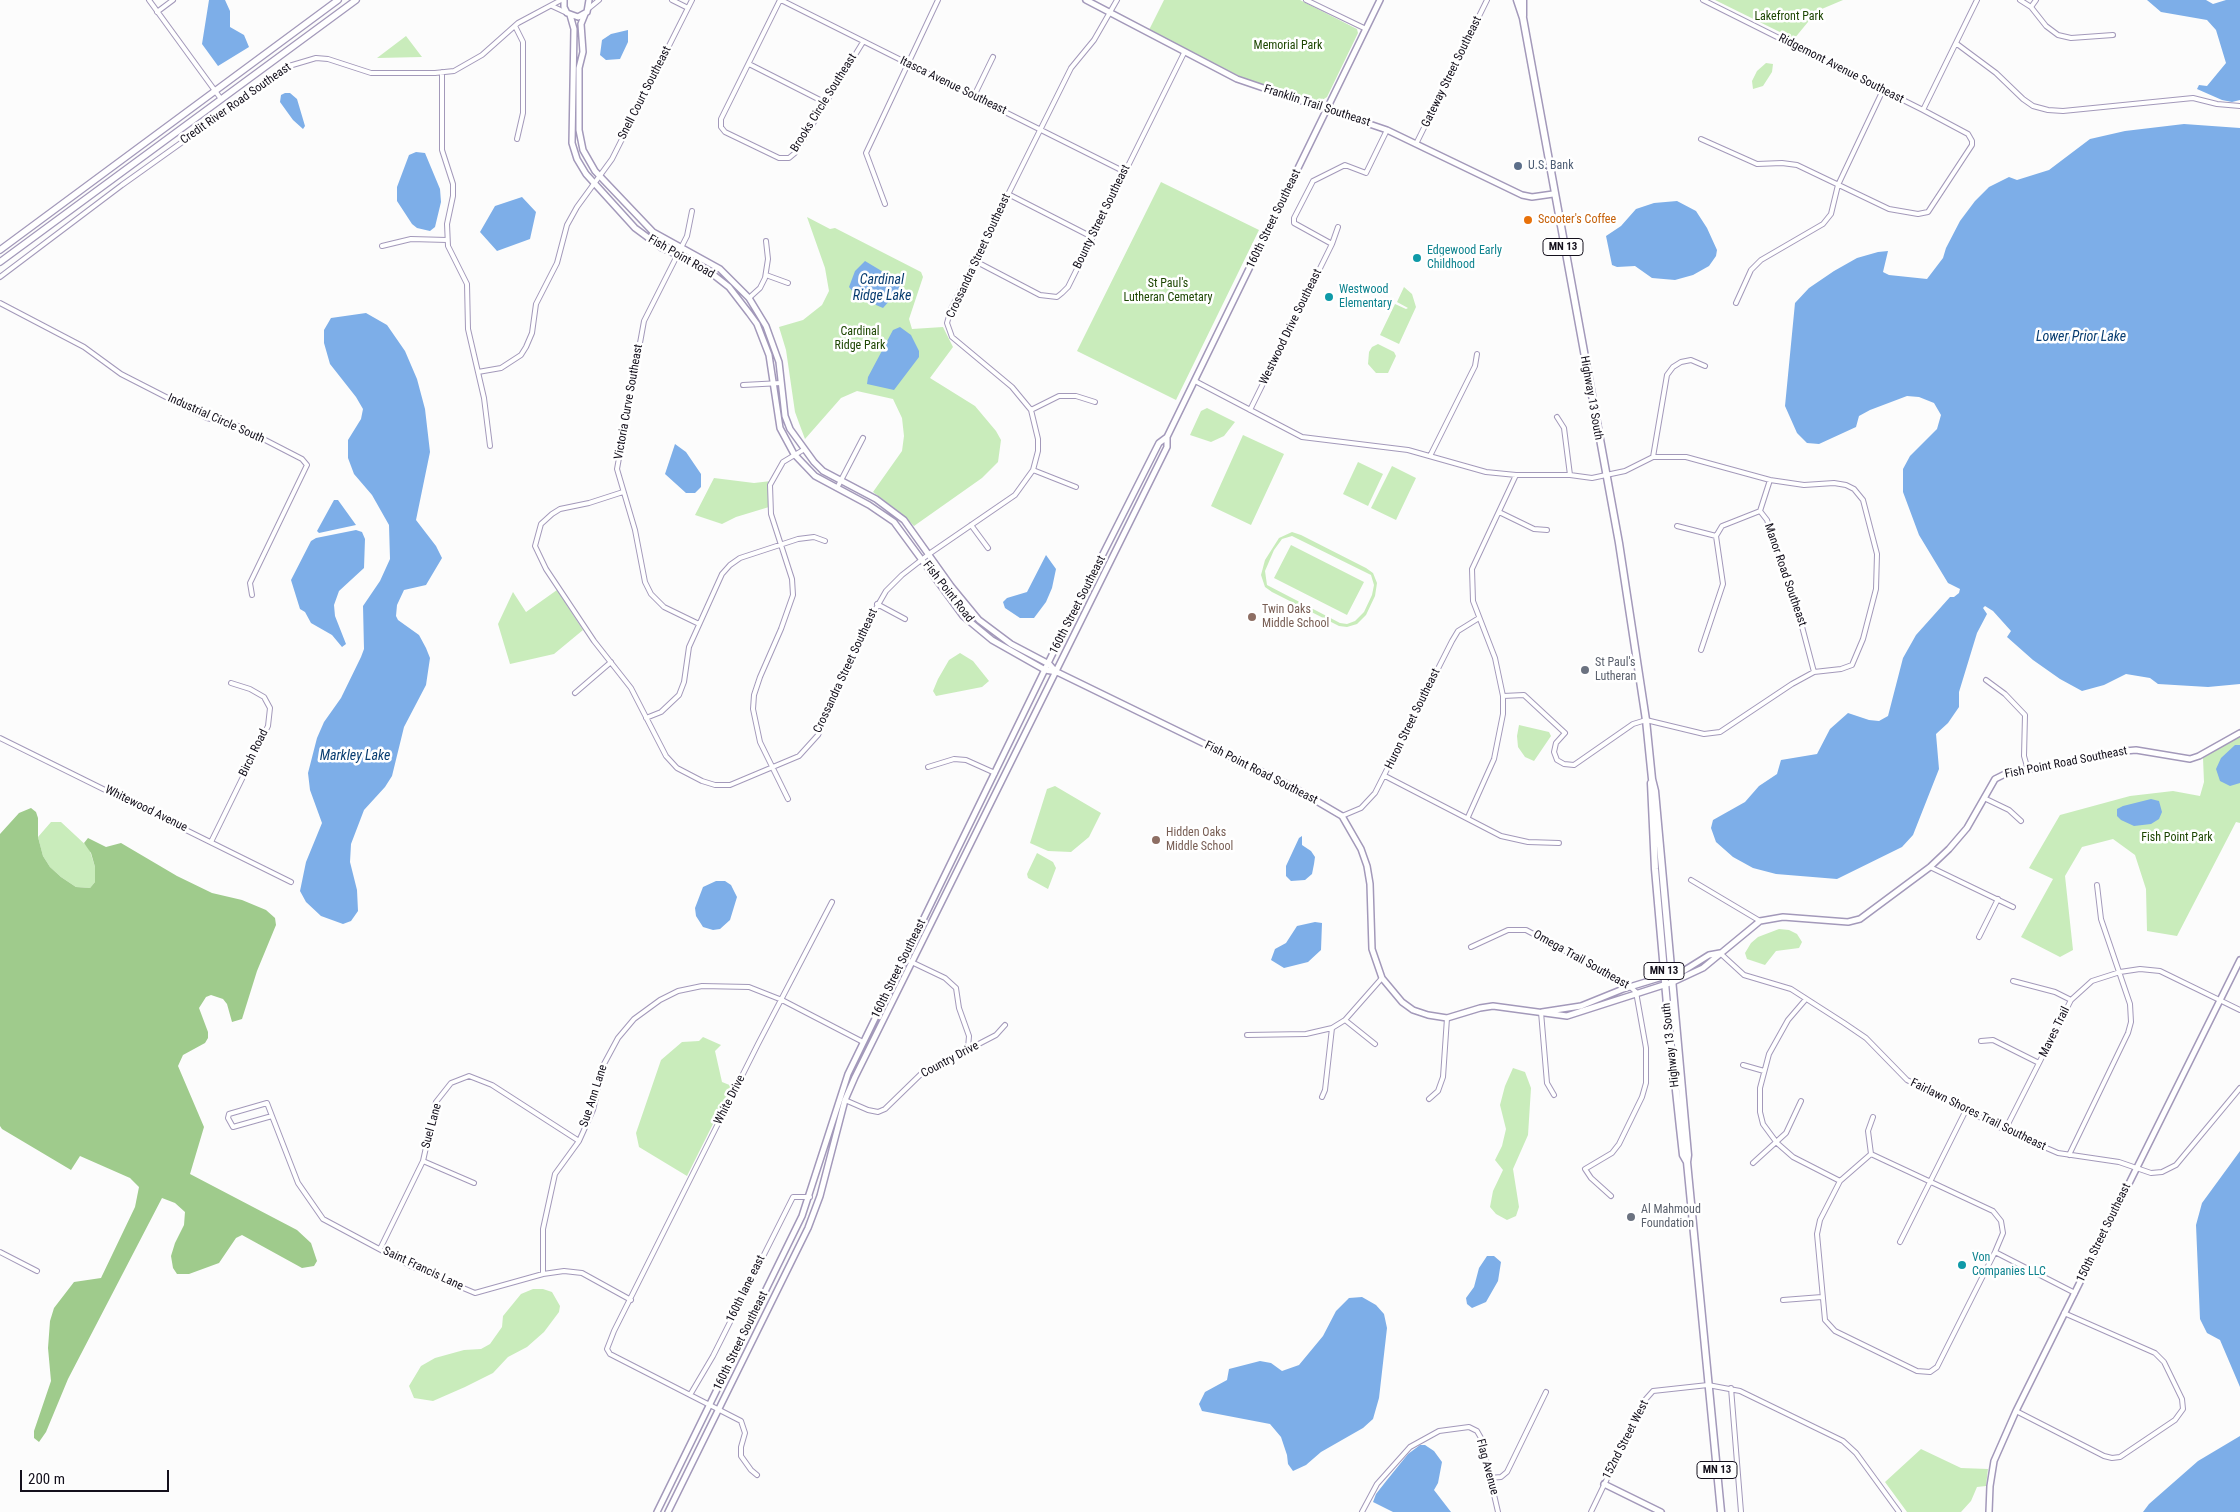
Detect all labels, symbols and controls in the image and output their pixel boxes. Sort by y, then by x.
park label: Lakefront Park [1754,10,1824,24]
street label: Gateway Street Southeast [1419,14,1485,130]
street label: Ridgemont Avenue Southeast [1776,31,1906,107]
park label: Memorial Park [1254,39,1322,53]
street label: Snell Court Southeast [615,44,675,142]
street label: Brooks Circle Southeast [788,51,860,155]
street label: Itasca Avenue Southeast [897,54,1009,118]
street label: Credit River Road Southeast [178,60,294,148]
street label: Franklin Trail Southeast [1262,82,1372,130]
place label: U.S. Bank [1528,159,1574,173]
marker: U.S. Bank [1512,160,1524,172]
street label: Bounty Street Southeast [1071,163,1133,271]
street label: 160th Street Southeast [1244,167,1304,271]
street label: Crossandra Street Southeast [944,192,1014,320]
place label: Scooter's Coffee [1538,213,1616,227]
marker: Scooter's Coffee [1522,214,1534,226]
street label: Fish Point Road [645,232,717,282]
road number: MN 13 [1543,238,1583,256]
place label: Edgewood Early Childhood [1427,244,1502,272]
marker: Edgewood Early Childhood [1411,252,1423,264]
street label: Westwood Drive Southeast [1257,267,1325,387]
water label: Cardinal Ridge Lake [853,272,911,304]
park label: St Paul's Lutheran Cemetary [1123,277,1213,305]
place label: Westwood Elementary [1339,283,1392,311]
marker: Westwood Elementary [1323,291,1335,303]
park label: Cardinal Ridge Park [835,325,885,353]
water label: Lower Prior Lake [2036,329,2126,345]
street label: Victoria Curve Southeast [612,343,646,461]
street label: Highway 13 South [1577,355,1605,441]
street label: Industrial Circle South [165,391,267,447]
street label: Manor Road Southeast [1761,522,1809,628]
street label: 160th Street Southeast [1047,553,1109,657]
street label: Fish Point Road [920,558,976,626]
place label: Twin Oaks Middle School [1262,603,1329,631]
street label: Crossandra Street Southeast [811,607,881,735]
marker: Twin Oaks Middle School [1246,611,1258,623]
place label: St Paul's Lutheran [1595,656,1636,684]
marker: St Paul's Lutheran [1579,664,1591,676]
street label: Huron Street Southeast [1382,666,1444,772]
street label: Birch Road [236,727,272,779]
street label: Fish Point Road Southeast [1202,738,1320,808]
street label: Fish Point Road Southeast [2003,744,2129,782]
water label: Markley Lake [320,748,390,764]
street label: Whitewood Avenue [102,783,190,835]
place label: Hidden Oaks Middle School [1166,826,1233,854]
park label: Fish Point Park [2141,831,2213,845]
marker: Hidden Oaks Middle School [1150,834,1162,846]
street label: 160th Street Southeast [869,917,929,1021]
street label: Omega Trail Southeast [1531,928,1631,992]
road number: MN 13 [1644,962,1684,979]
street label: Highway 13 South [1659,1002,1683,1088]
street label: Maves Trail [2037,1005,2073,1059]
street label: Country Drive [919,1039,981,1081]
street label: Sue Ann Lane [577,1063,611,1129]
street label: White Drive [711,1073,749,1127]
street label: Fairlawn Shores Trail Southeast [1908,1076,2048,1154]
street label: Suel Lane [419,1102,445,1150]
street label: 150th Street Southeast [2074,1181,2134,1285]
place label: Al Mahmoud Foundation [1641,1203,1701,1231]
marker: Al Mahmoud Foundation [1625,1211,1637,1223]
street label: Saint Francis Lane [381,1244,465,1294]
place label: Von Companies LLC [1972,1251,2046,1279]
street label: 160th lane east [724,1253,768,1325]
marker: Von Companies LLC [1956,1259,1968,1271]
street label: 160th Street Southeast [711,1289,771,1393]
street label: 152nd Street West [1600,1398,1652,1482]
street label: Flag Avenue [1473,1437,1501,1497]
scale bar [22,1460,171,1492]
road number: MN 13 [1697,1462,1737,1478]
text: 200 m [28,1470,65,1488]

